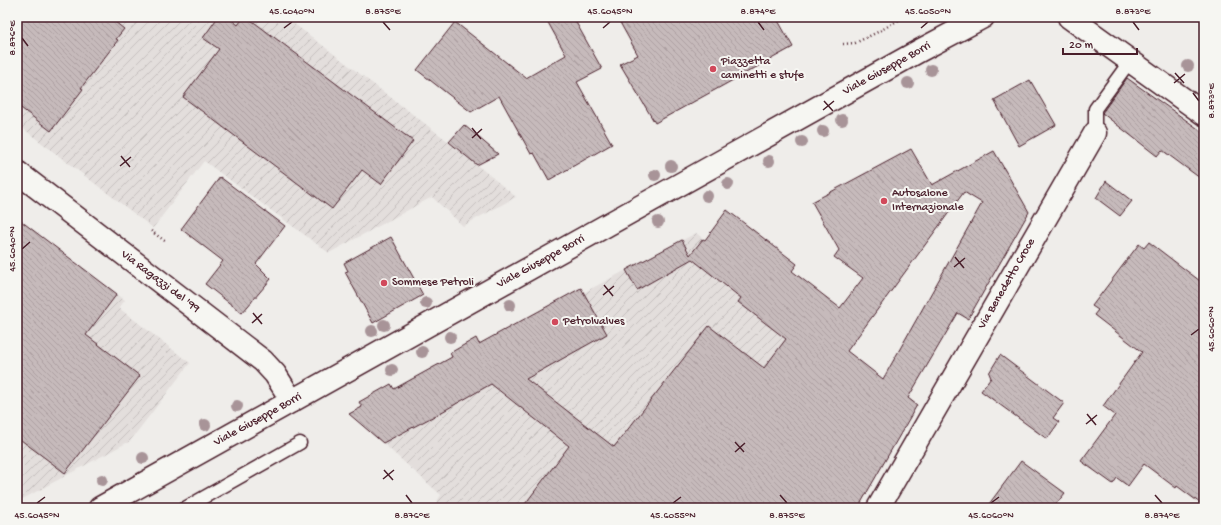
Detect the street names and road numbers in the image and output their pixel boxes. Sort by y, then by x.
street label: Viale Giuseppe Borri [840,39,934,99]
street label: Viale Giuseppe Borri [494,232,588,292]
street label: Via Benedetto Croce [975,235,1039,333]
street label: Via Ragazzi del '99 [117,247,202,316]
street label: Viale Giuseppe Borri [211,390,305,450]

